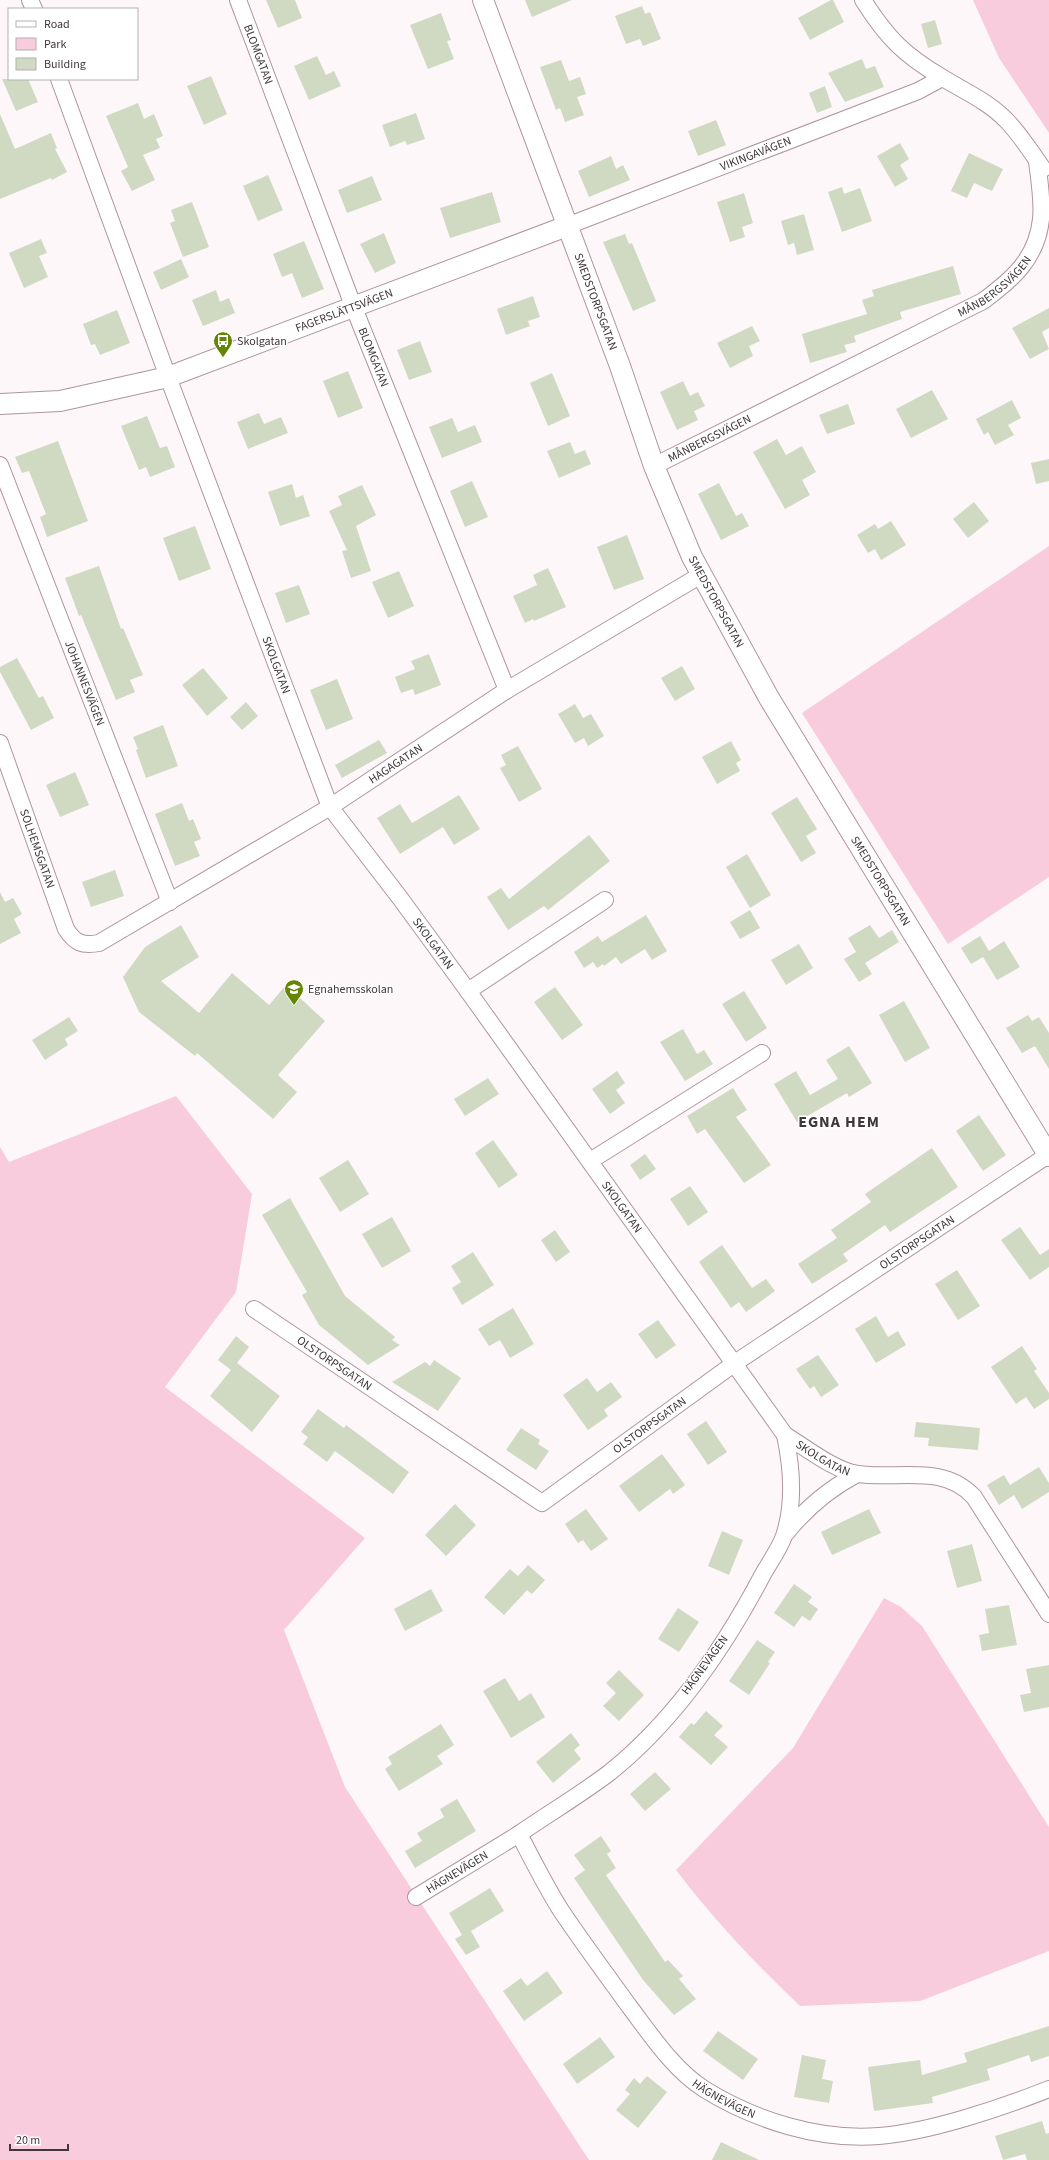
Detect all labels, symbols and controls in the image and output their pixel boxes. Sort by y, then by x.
legend [8,8,138,80]
text: Road [44,16,70,33]
street label: BLOMGATAN [239,22,277,87]
text: Park [44,36,66,53]
text: Building [44,56,86,73]
street label: VIKINGAVÄGEN [718,132,794,175]
street label: SMEDSTORPSGATAN [570,251,622,353]
street label: MÅNBERGSVÄGEN [955,252,1035,321]
street label: FAGERSLÄTTSVÄGEN [293,284,395,337]
street label: BLOMGATAN [354,325,393,389]
bus stop icon: Skolgatan [212,330,234,358]
place label: Skolgatan [237,333,287,350]
street label: MÅNBERGSVÄGEN [665,410,754,466]
street label: SMEDSTORPSGATAN [684,553,748,651]
street label: SKOLGATAN [258,634,295,696]
street label: JOHANNESVÄGEN [61,638,109,728]
street label: HAGAGATAN [365,740,426,788]
street label: SOLHEMSGATAN [16,807,59,891]
street label: SMEDSTORPSGATAN [847,833,915,929]
street label: SKOLGATAN [409,914,458,973]
school or university icon: Egnahemsskolan [283,978,305,1006]
place label: Egnahemsskolan [308,981,393,998]
district label: EGNA HEM [798,1111,880,1133]
street label: SKOLGATAN [598,1177,646,1236]
street label: OLSTORPSGATAN [876,1211,958,1273]
street label: OLSTORPSGATAN [294,1332,375,1395]
street label: OLSTORPSGATAN [609,1393,690,1458]
street label: SKOLGATAN [792,1436,853,1480]
street label: HÄGNEVÄGEN [678,1632,732,1698]
street label: HÄGNEVÄGEN [423,1847,491,1897]
street label: HÄGNEVÄGEN [689,2075,758,2123]
scale bar [10,2126,68,2152]
text: 20 m [16,2132,40,2149]

